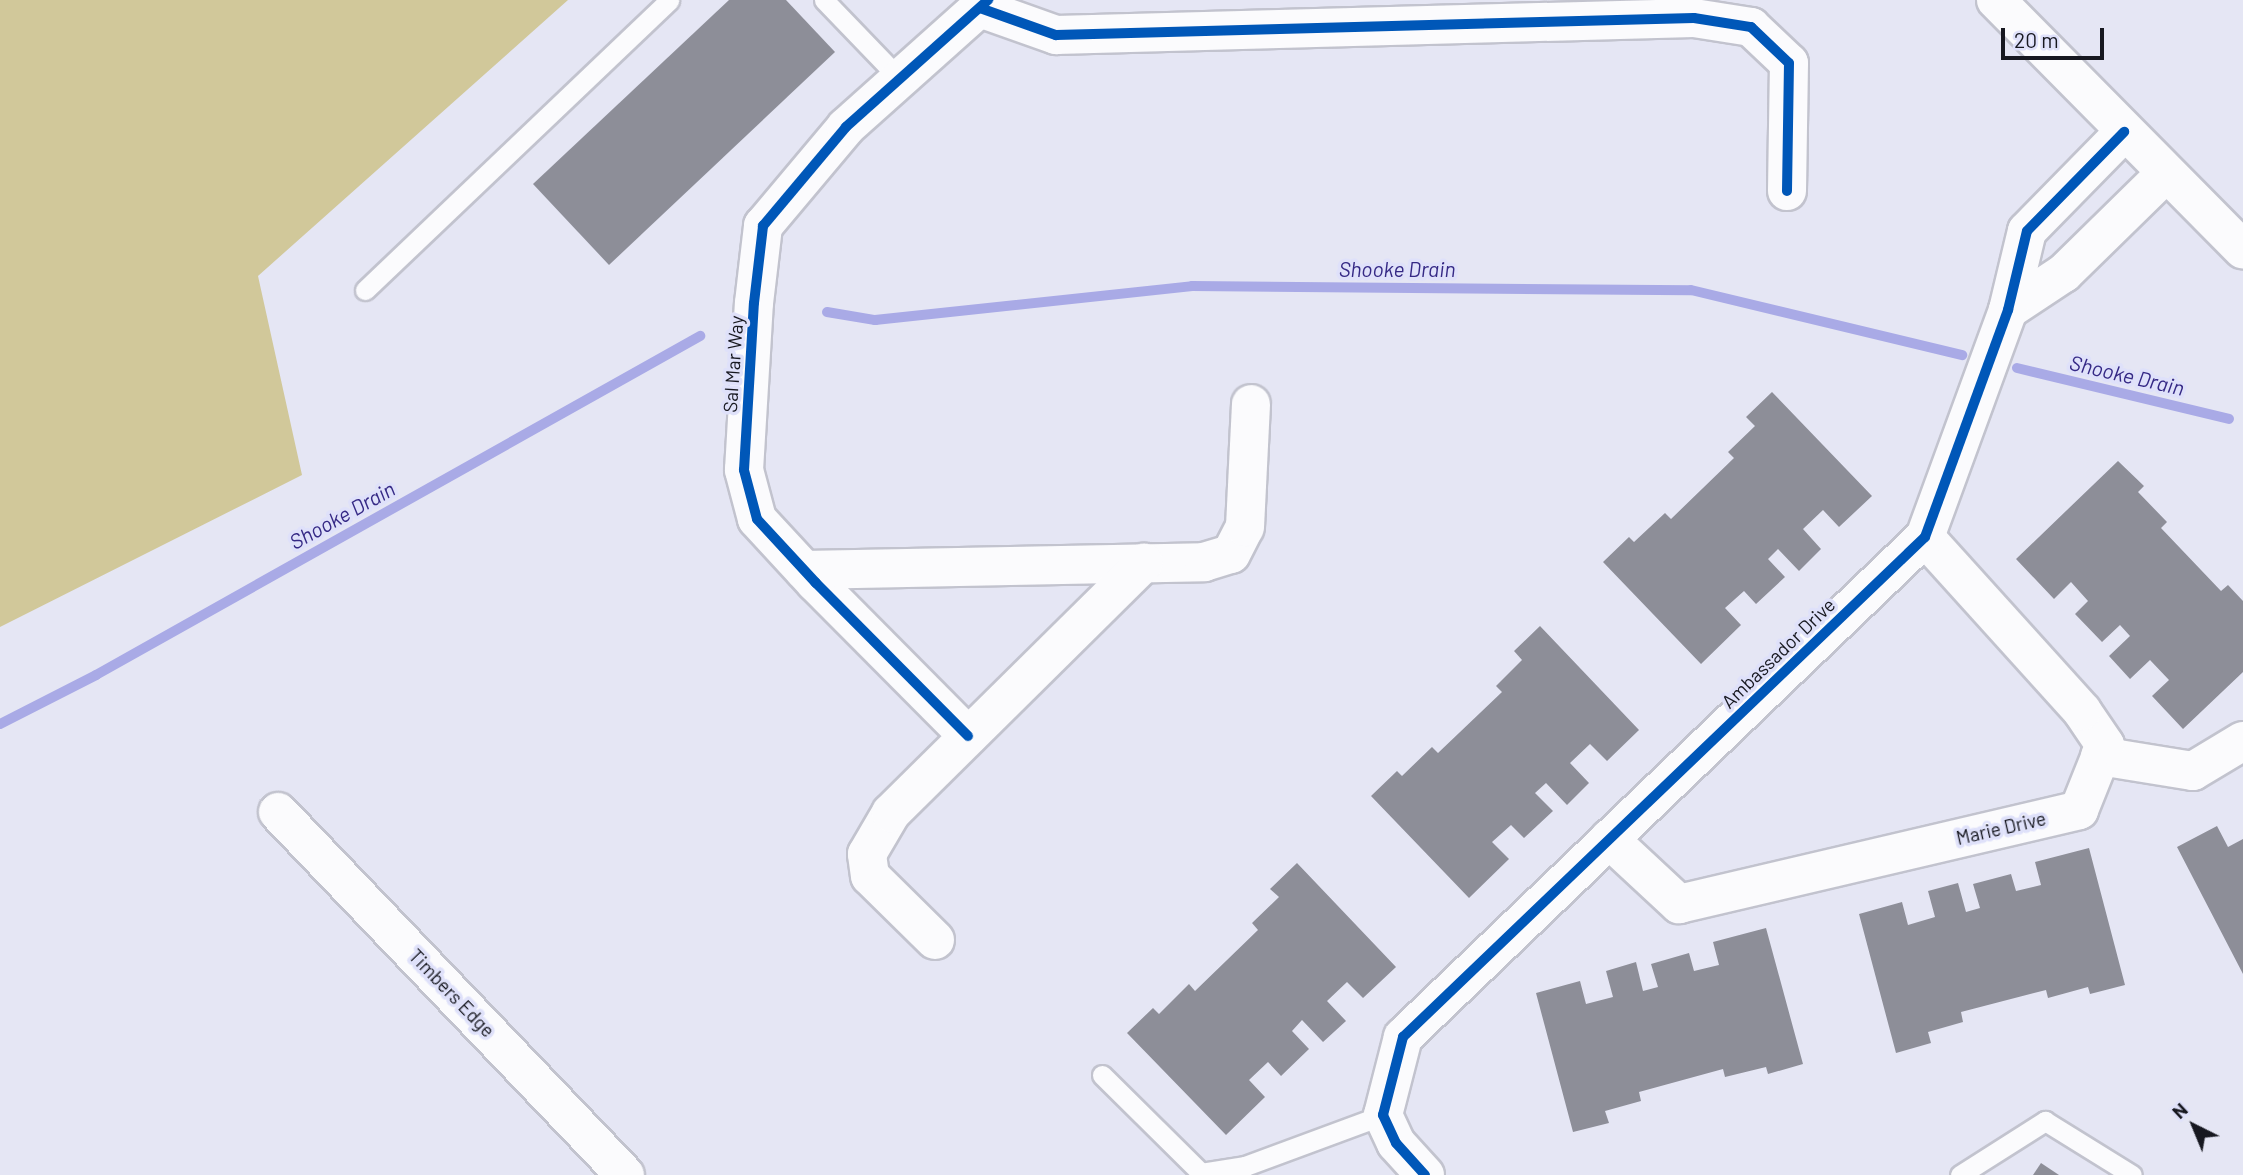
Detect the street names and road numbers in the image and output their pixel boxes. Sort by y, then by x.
street label: Sal Mar Way [718,315,748,413]
street label: Ambassador Drive [1717,593,1839,713]
street label: Marie Drive [1954,807,2048,849]
street label: Timbers Edge [404,944,500,1042]

